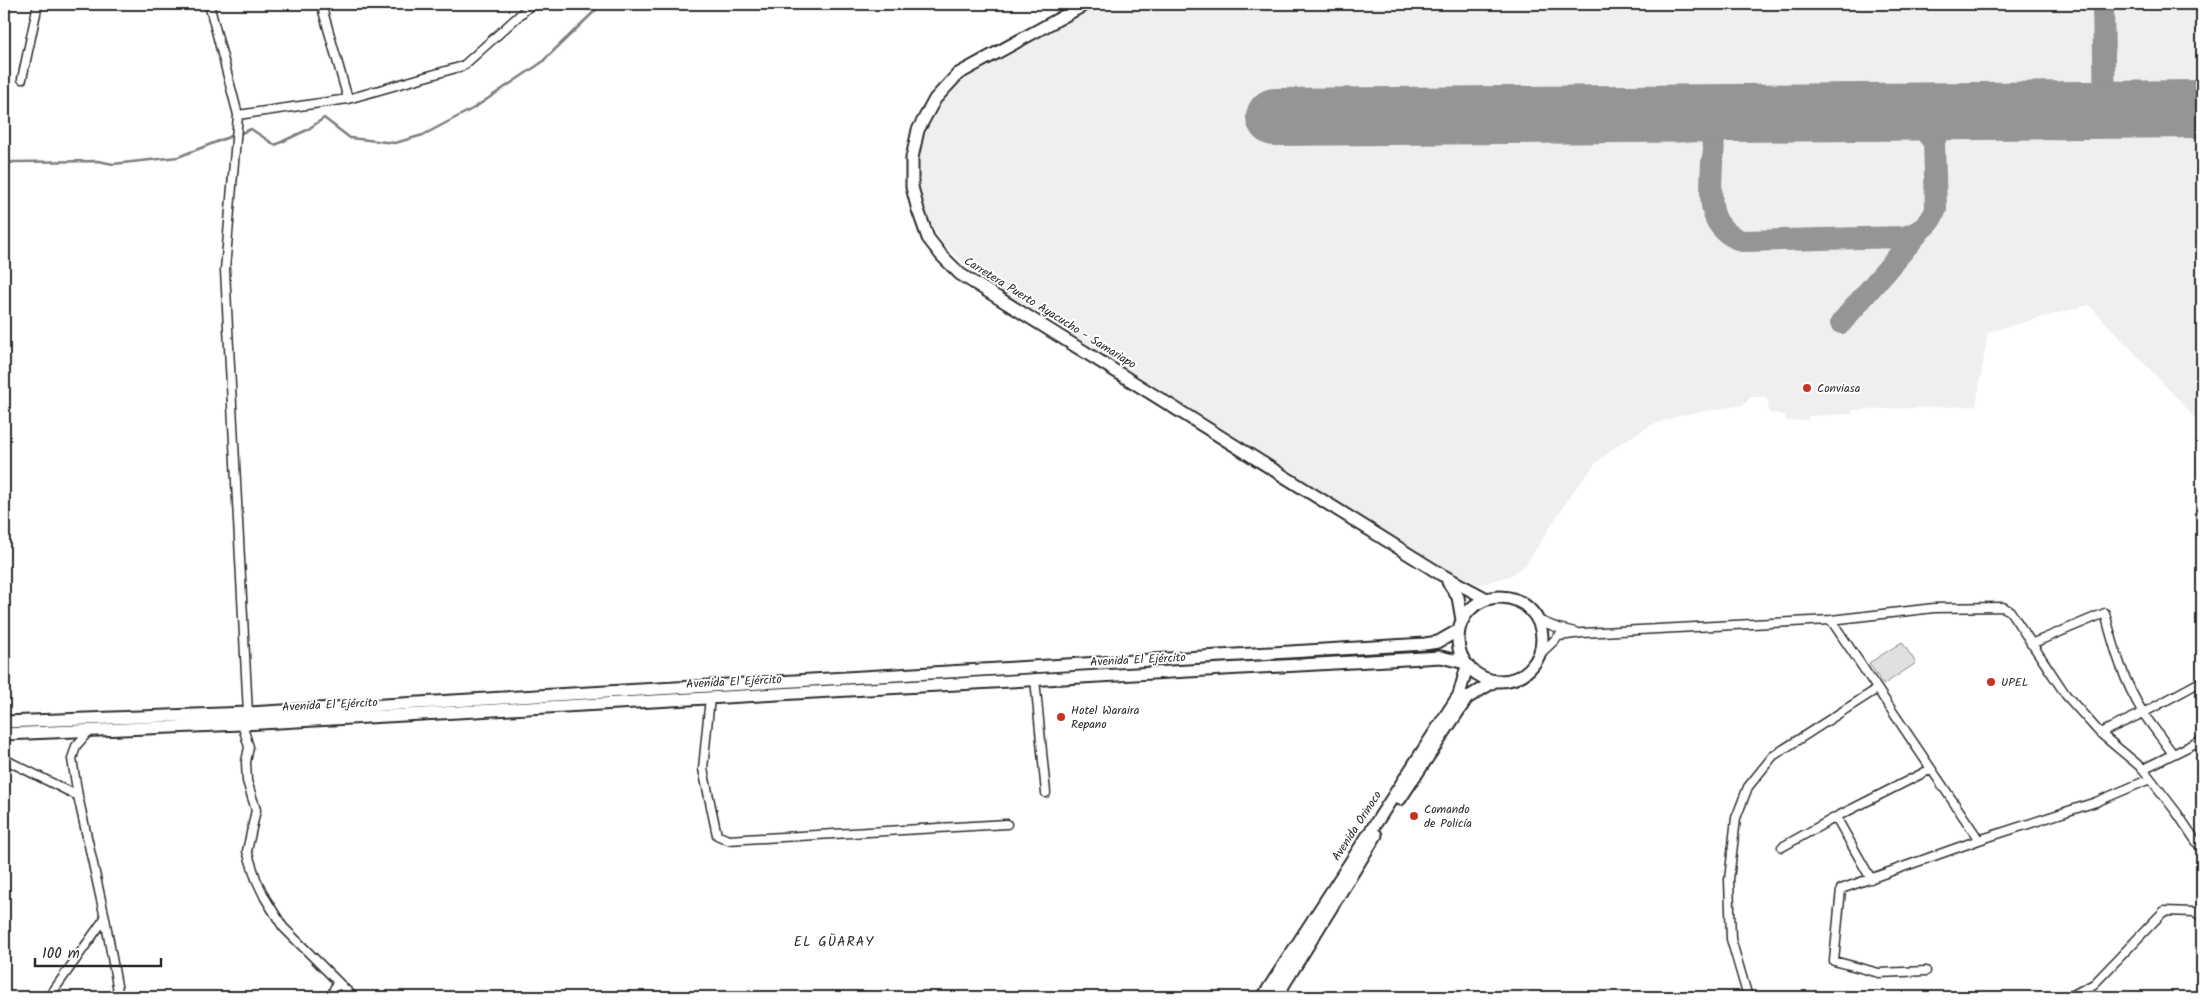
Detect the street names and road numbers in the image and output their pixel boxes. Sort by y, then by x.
street label: Carretera Puerto Ayacucho - Samariapo [960,252,1140,374]
street label: Avenida El Ejército [1090,648,1186,672]
street label: Avenida El Ejército [686,670,782,694]
street label: Avenida El Ejército [282,693,378,717]
street label: Avenida Orinoco [1327,787,1387,865]

